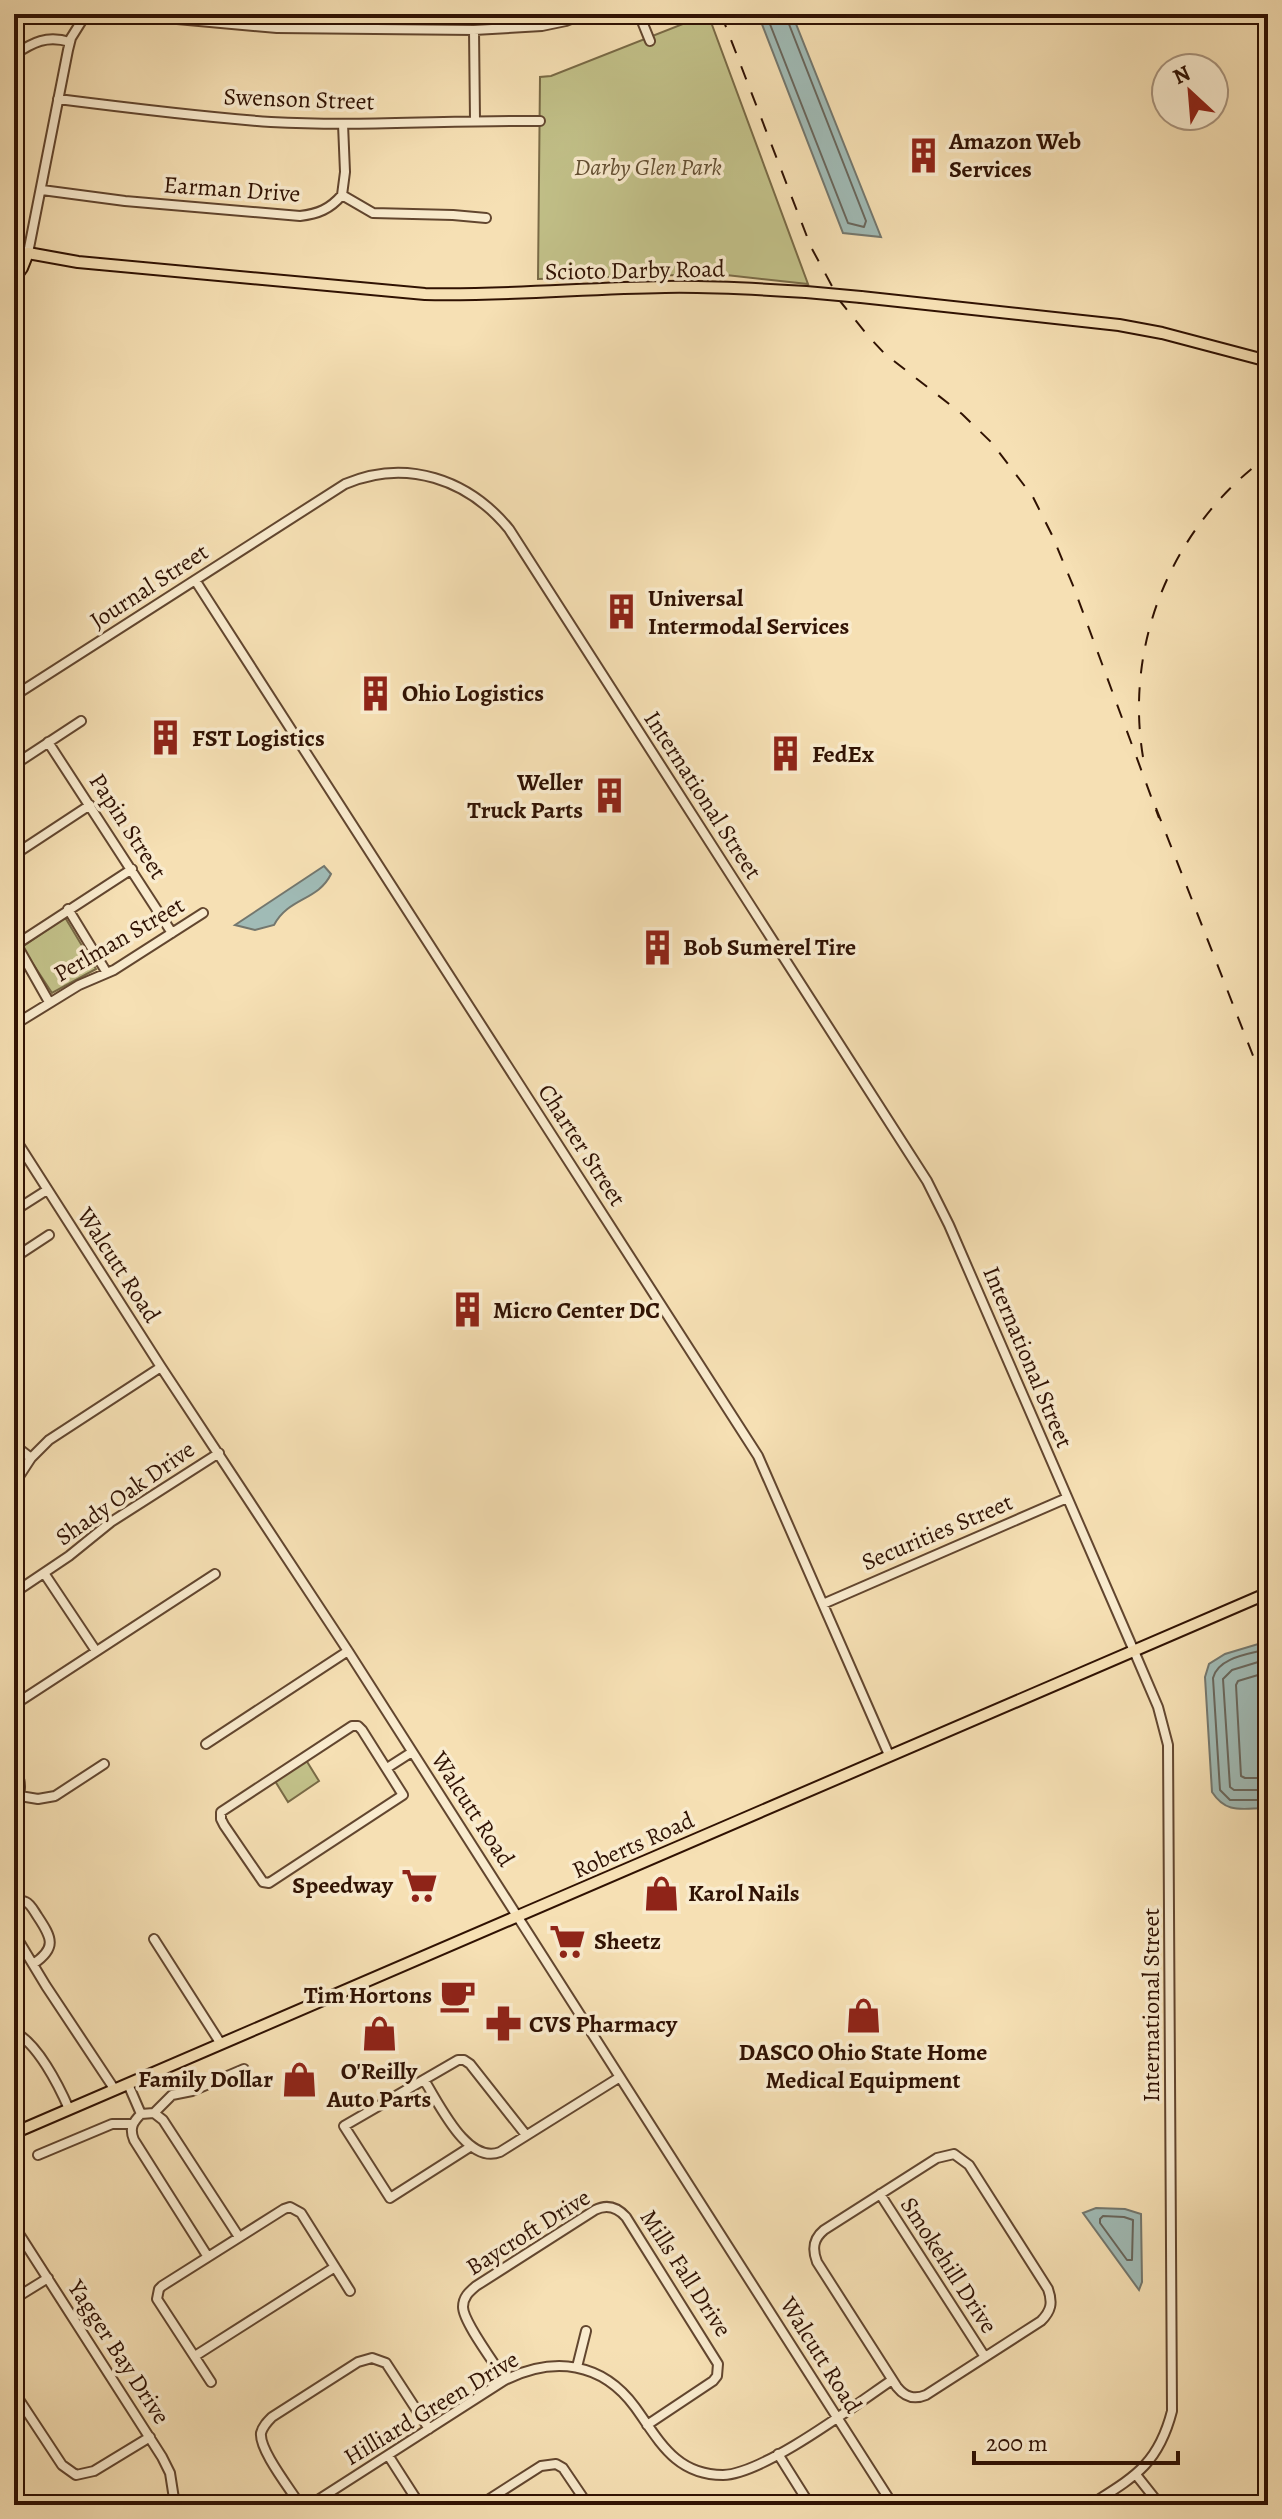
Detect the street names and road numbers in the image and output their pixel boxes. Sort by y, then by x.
street label: Swenson Street [223,80,375,118]
street label: Earman Drive [163,168,301,210]
street label: Scioto Darby Road [545,252,725,288]
street label: Journal Street [84,536,214,636]
street label: International Street [637,705,769,885]
street label: Papin Street [82,767,174,885]
street label: Perlman Street [48,889,190,989]
street label: Charter Street [530,1078,634,1212]
street label: Walcutt Road [69,1200,168,1329]
street label: International Street [975,1261,1081,1453]
street label: Shady Oak Drive [49,1433,201,1553]
street label: Securities Street [857,1486,1017,1578]
street label: Walcutt Road [423,1744,522,1873]
street label: Roberts Road [567,1804,699,1886]
street label: International Street [1135,1908,1167,2102]
street label: Baycroft Drive [460,2181,596,2283]
street label: Smokehill Drive [893,2191,1005,2339]
street label: Mills Fall Drive [633,2203,739,2343]
street label: Yagger Bay Drive [60,2273,178,2430]
street label: Walcutt Road [772,2290,869,2419]
street label: Hilliard Green Drive [338,2343,524,2473]

